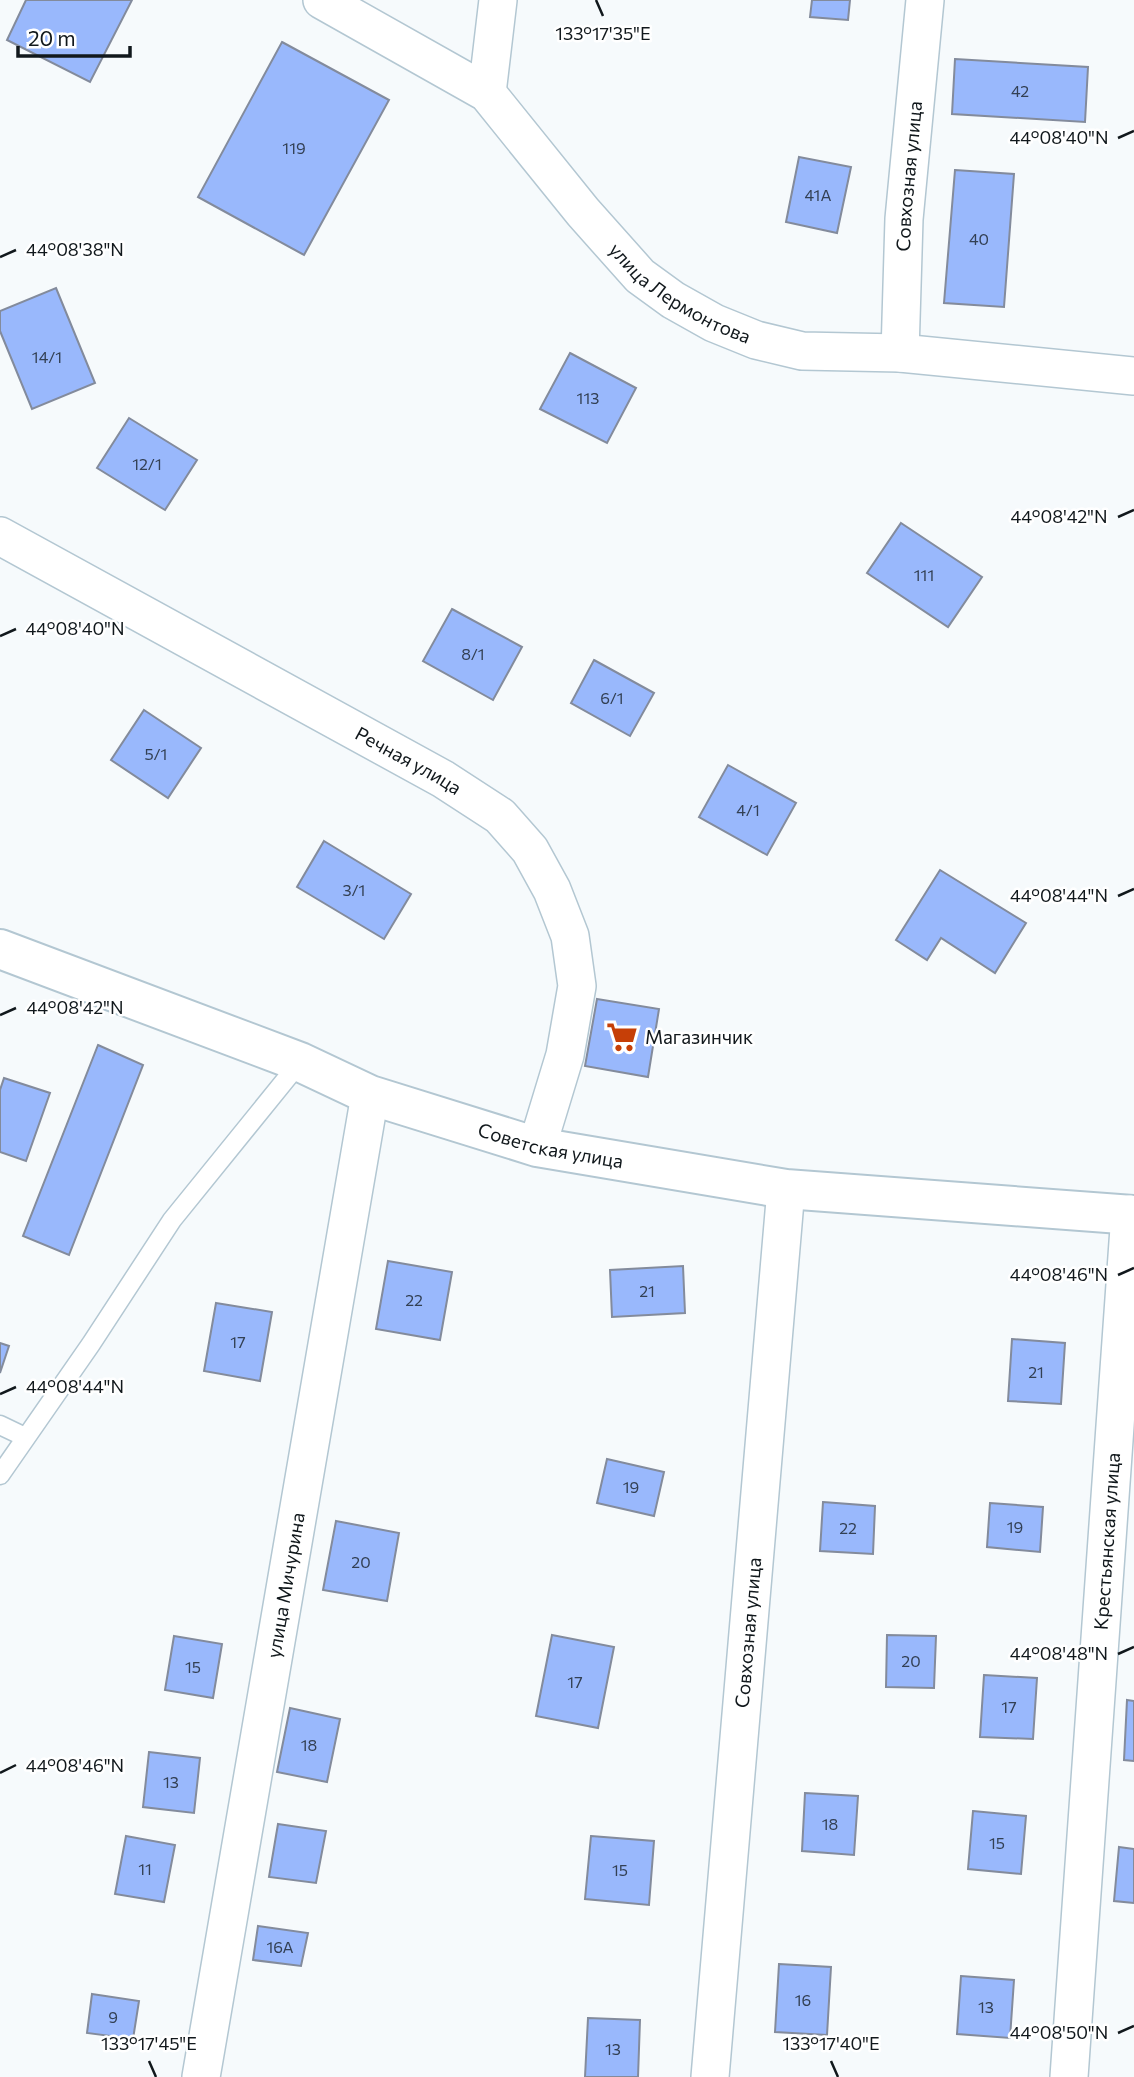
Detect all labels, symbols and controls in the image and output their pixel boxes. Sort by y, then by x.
scale bar [18,14,130,58]
text: 133°17'35"E [555,22,651,44]
text: 20 m [28,25,76,50]
house number: 42 [1011,81,1029,100]
street label: Совхозная улица [891,100,926,252]
text: 44°08'40"N [1009,126,1109,148]
house number: 119 [282,138,306,157]
house number: 41А [805,185,832,204]
house number: 40 [969,229,989,248]
text: 44°08'38"N [26,238,124,260]
street label: улица Лермонтова [605,238,754,348]
house number: 14/1 [32,347,62,366]
house number: 113 [577,388,599,407]
house number: 12/1 [132,454,162,473]
text: 44°08'42"N [1010,505,1108,527]
house number: 111 [914,565,934,584]
text: 44°08'40"N [25,617,125,639]
house number: 8/1 [461,644,485,663]
house number: 6/1 [600,688,624,707]
street label: Речная улица [352,721,466,799]
house number: 5/1 [145,744,167,763]
house number: 4/1 [736,800,760,819]
house number: 3/1 [343,880,365,899]
text: 44°08'44"N [1010,884,1108,906]
text: 44°08'42"N [26,996,124,1018]
supermarket icon: Магазинчик [605,1020,639,1054]
place label: Магазинчик [645,1025,753,1048]
street label: Советская улица [475,1117,625,1172]
text: 44°08'46"N [1010,1263,1108,1285]
house number: 21 [639,1281,655,1300]
house number: 22 [405,1290,423,1309]
house number: 17 [230,1332,246,1351]
house number: 21 [1028,1362,1044,1381]
text: 44°08'44"N [26,1375,124,1397]
street label: Крестьянская улица [1089,1452,1124,1631]
house number: 19 [623,1477,639,1496]
street label: улица Мичурина [261,1511,309,1660]
house number: 19 [1007,1517,1023,1536]
house number: 22 [839,1518,857,1537]
house number: 20 [351,1552,371,1571]
street label: Совхозная улица [730,1556,765,1709]
text: 44°08'48"N [1010,1642,1108,1664]
house number: 20 [901,1651,921,1670]
house number: 15 [185,1657,201,1676]
house number: 17 [567,1672,583,1691]
house number: 17 [1001,1697,1017,1716]
house number: 18 [301,1735,317,1754]
text: 44°08'46"N [26,1754,124,1776]
house number: 13 [163,1772,179,1791]
house number: 18 [822,1814,838,1833]
house number: 15 [989,1833,1005,1852]
house number: 11 [138,1859,152,1878]
house number: 15 [612,1860,628,1879]
house number: 16А [266,1937,294,1956]
house number: 16 [795,1990,811,2009]
house number: 13 [978,1997,994,2016]
house number: 9 [108,2007,118,2026]
text: 44°08'50"N [1010,2021,1108,2043]
text: 133°17'45"E [101,2032,197,2054]
text: 133°17'40"E [782,2032,880,2054]
house number: 13 [605,2039,621,2058]

